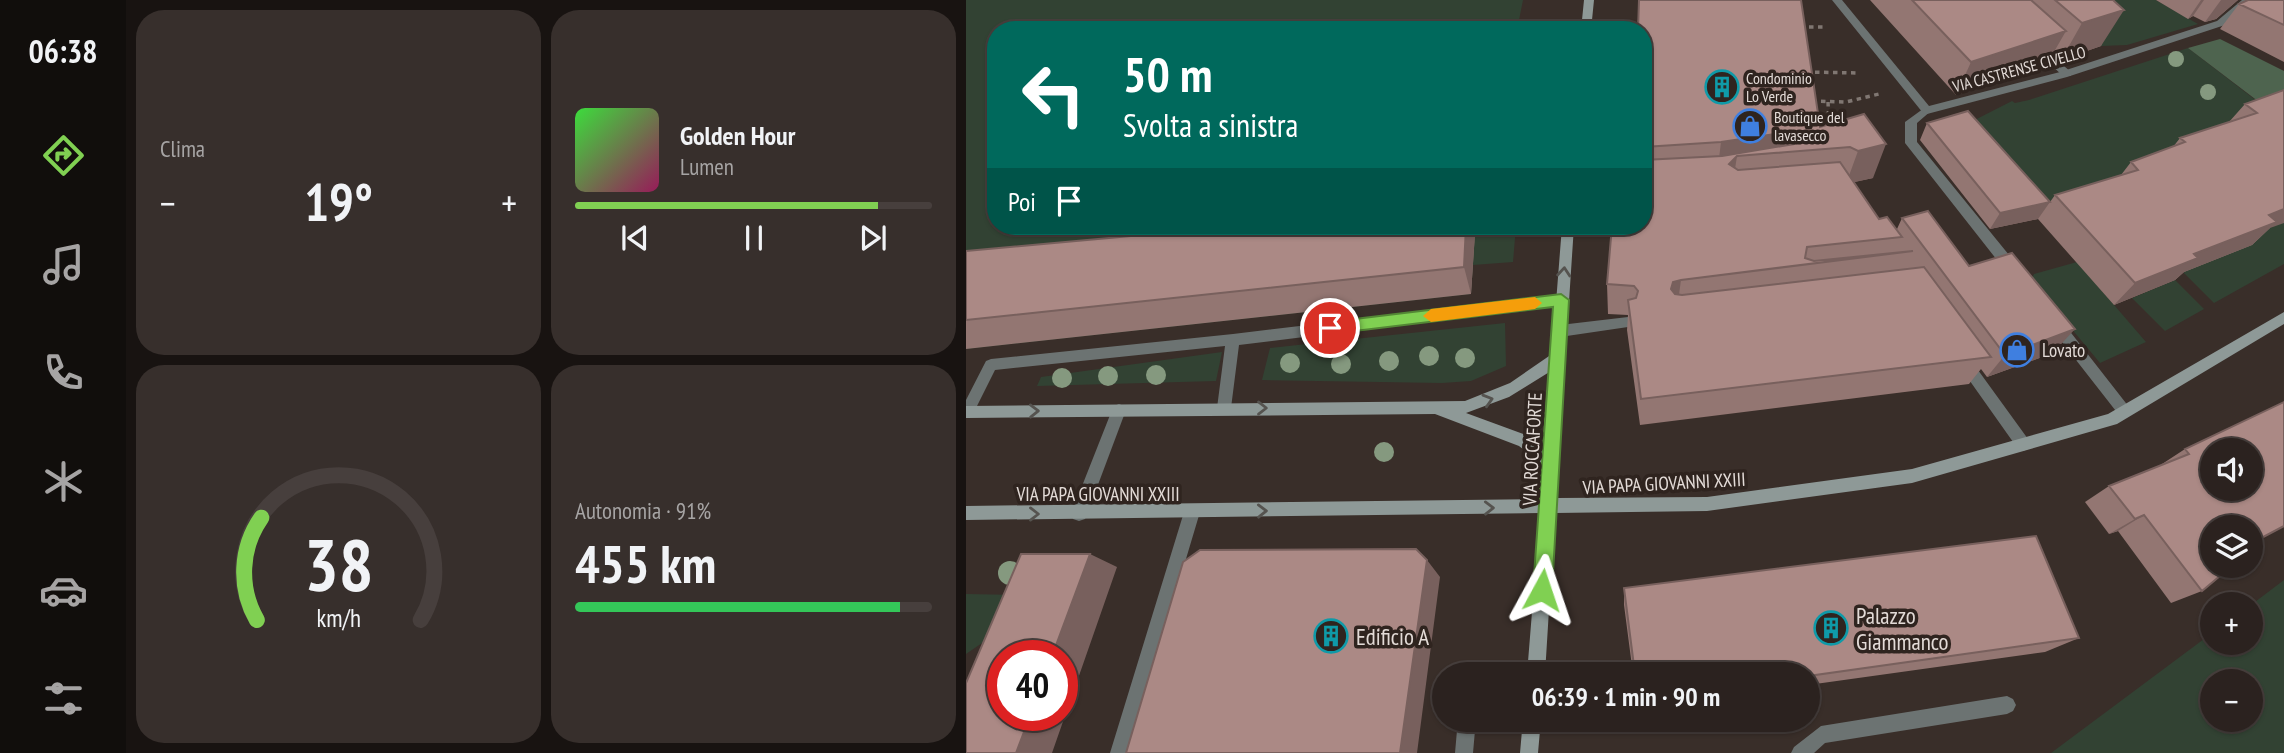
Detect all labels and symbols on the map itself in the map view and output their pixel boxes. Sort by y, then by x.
street label: VIA CASTRENSE CIVELLO [1949,42,2088,97]
building icon: Condominio Lo Verde [1703,68,1741,106]
place label: Condominio Lo Verde [1746,68,1812,106]
shop icon: Boutique del lavasecco [1731,107,1769,145]
place label: Boutique del lavasecco [1774,107,1845,145]
one-way arrow [1556,266,1571,278]
pin [1300,298,1360,358]
shop icon: Lovato [1998,331,2036,369]
place label: Lovato [2042,338,2085,362]
street label: VIA ROCCAFORTE [1517,392,1547,507]
one-way arrow [1482,394,1494,409]
one-way arrow [1257,400,1267,416]
one-way arrow [1029,403,1040,419]
street label: VIA PAPA GIOVANNI XXIII [1581,467,1746,499]
street label: VIA PAPA GIOVANNI XXIII [1015,482,1180,506]
one-way arrow [1484,500,1495,516]
one-way arrow [1256,504,1267,519]
one-way arrow [1029,506,1040,522]
position arrow [1505,553,1579,627]
place label: Palazzo Giammanco [1856,601,1949,656]
building icon: Palazzo Giammanco [1812,609,1850,647]
building icon: Edificio A [1312,617,1350,655]
place label: Edificio A [1356,622,1429,651]
speed limit sign: 40 [987,640,1078,731]

